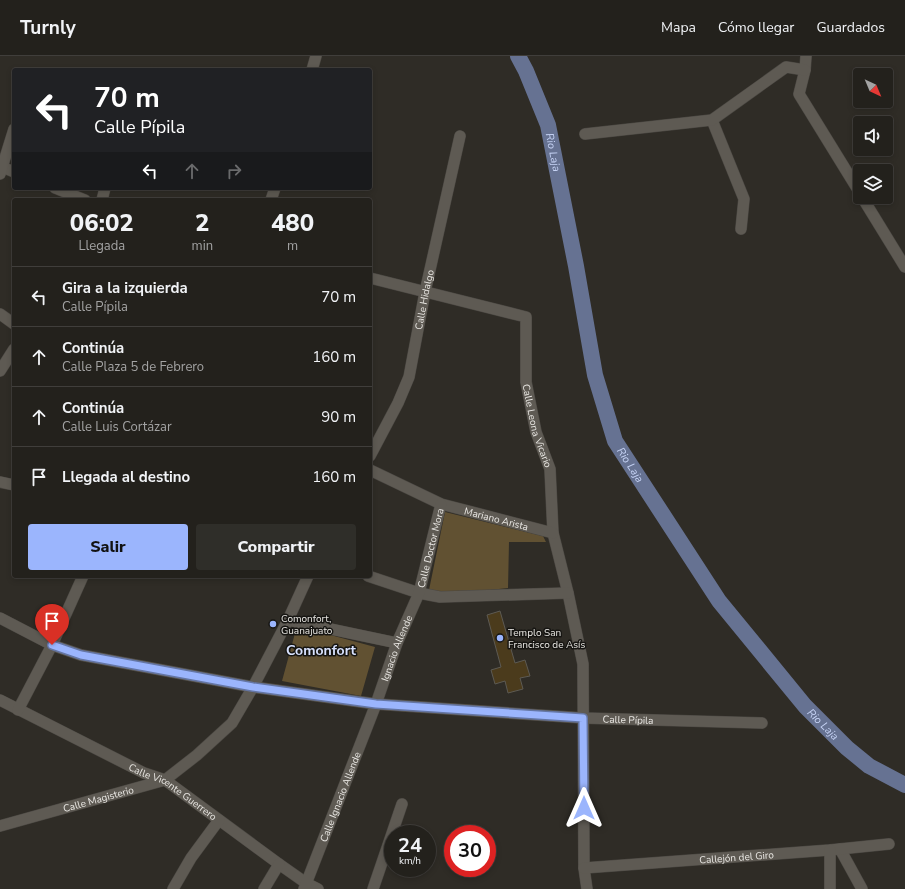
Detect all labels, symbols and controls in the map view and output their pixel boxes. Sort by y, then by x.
text: Turnly [20,15,76,41]
text: Mapa [661,18,696,37]
text: Cómo llegar [718,18,794,37]
text: Guardados [816,18,885,37]
north arrow [853,68,893,108]
map controls [853,68,893,204]
text: 70 m [94,79,160,117]
icon: left [28,84,80,136]
text: Calle Pípila [94,115,185,139]
button: sound [853,116,893,156]
water label: Rio Laja [542,132,564,173]
icon: left [139,160,161,182]
icon: ahead [181,160,203,182]
icon: right [223,160,245,182]
button: layers [853,164,893,204]
text: 06:02 [70,207,134,239]
text: 2 [195,207,210,239]
text: 480 [271,207,314,239]
text: Llegada [78,237,125,255]
text: min [192,237,213,255]
text: m [287,237,298,255]
street label: Calle Hidalgo [412,268,438,331]
text: Gira a la izquierda [62,278,188,298]
icon: left [28,286,50,308]
text: 70 m [321,287,356,307]
text: Calle Pípila [62,298,128,316]
text: Continúa [62,338,124,358]
icon: ahead [28,346,50,368]
text: 160 m [312,347,356,367]
text: Calle Plaza 5 de Febrero [62,358,204,376]
street label: Calle Leona Vicario [519,383,555,470]
text: Continúa [62,398,124,418]
icon: ahead [28,406,50,428]
text: 90 m [321,407,356,427]
text: Calle Luis Cortázar [62,418,172,436]
water label: Rio Laja [613,445,647,486]
icon: arrive [28,466,50,488]
text: Llegada al destino [62,467,190,487]
text: 160 m [312,467,356,487]
street label: Mariano Arista [463,504,530,534]
street label: Calle Doctor Mora [415,507,448,589]
button: Salir [28,524,188,570]
button: Compartir [196,524,356,570]
pin [35,604,69,645]
icon: arrive [41,610,63,632]
place label: Comonfort, Guanajuato [281,612,333,638]
street label: Ignacio Allende [378,613,416,683]
marker: Comonfort, Guanajuato [268,619,278,629]
place label: Templo San Francisco de Asís [508,626,585,652]
marker: Templo San Francisco de Asís [495,633,505,643]
district label: Comonfort [286,641,357,660]
water label: Rio Laja [804,705,842,744]
street label: Calle Pípila [603,713,654,728]
street label: Calle Ignacio Allende [317,750,365,844]
street label: Calle Vicente Guerrero [126,760,220,824]
street label: Calle Magisterio [62,783,136,816]
position arrow [563,787,605,829]
speed limit sign: 30 [444,825,496,877]
text: 24 [398,832,422,859]
street label: Callejón del Giro [699,848,775,868]
text: km/h [399,854,421,868]

